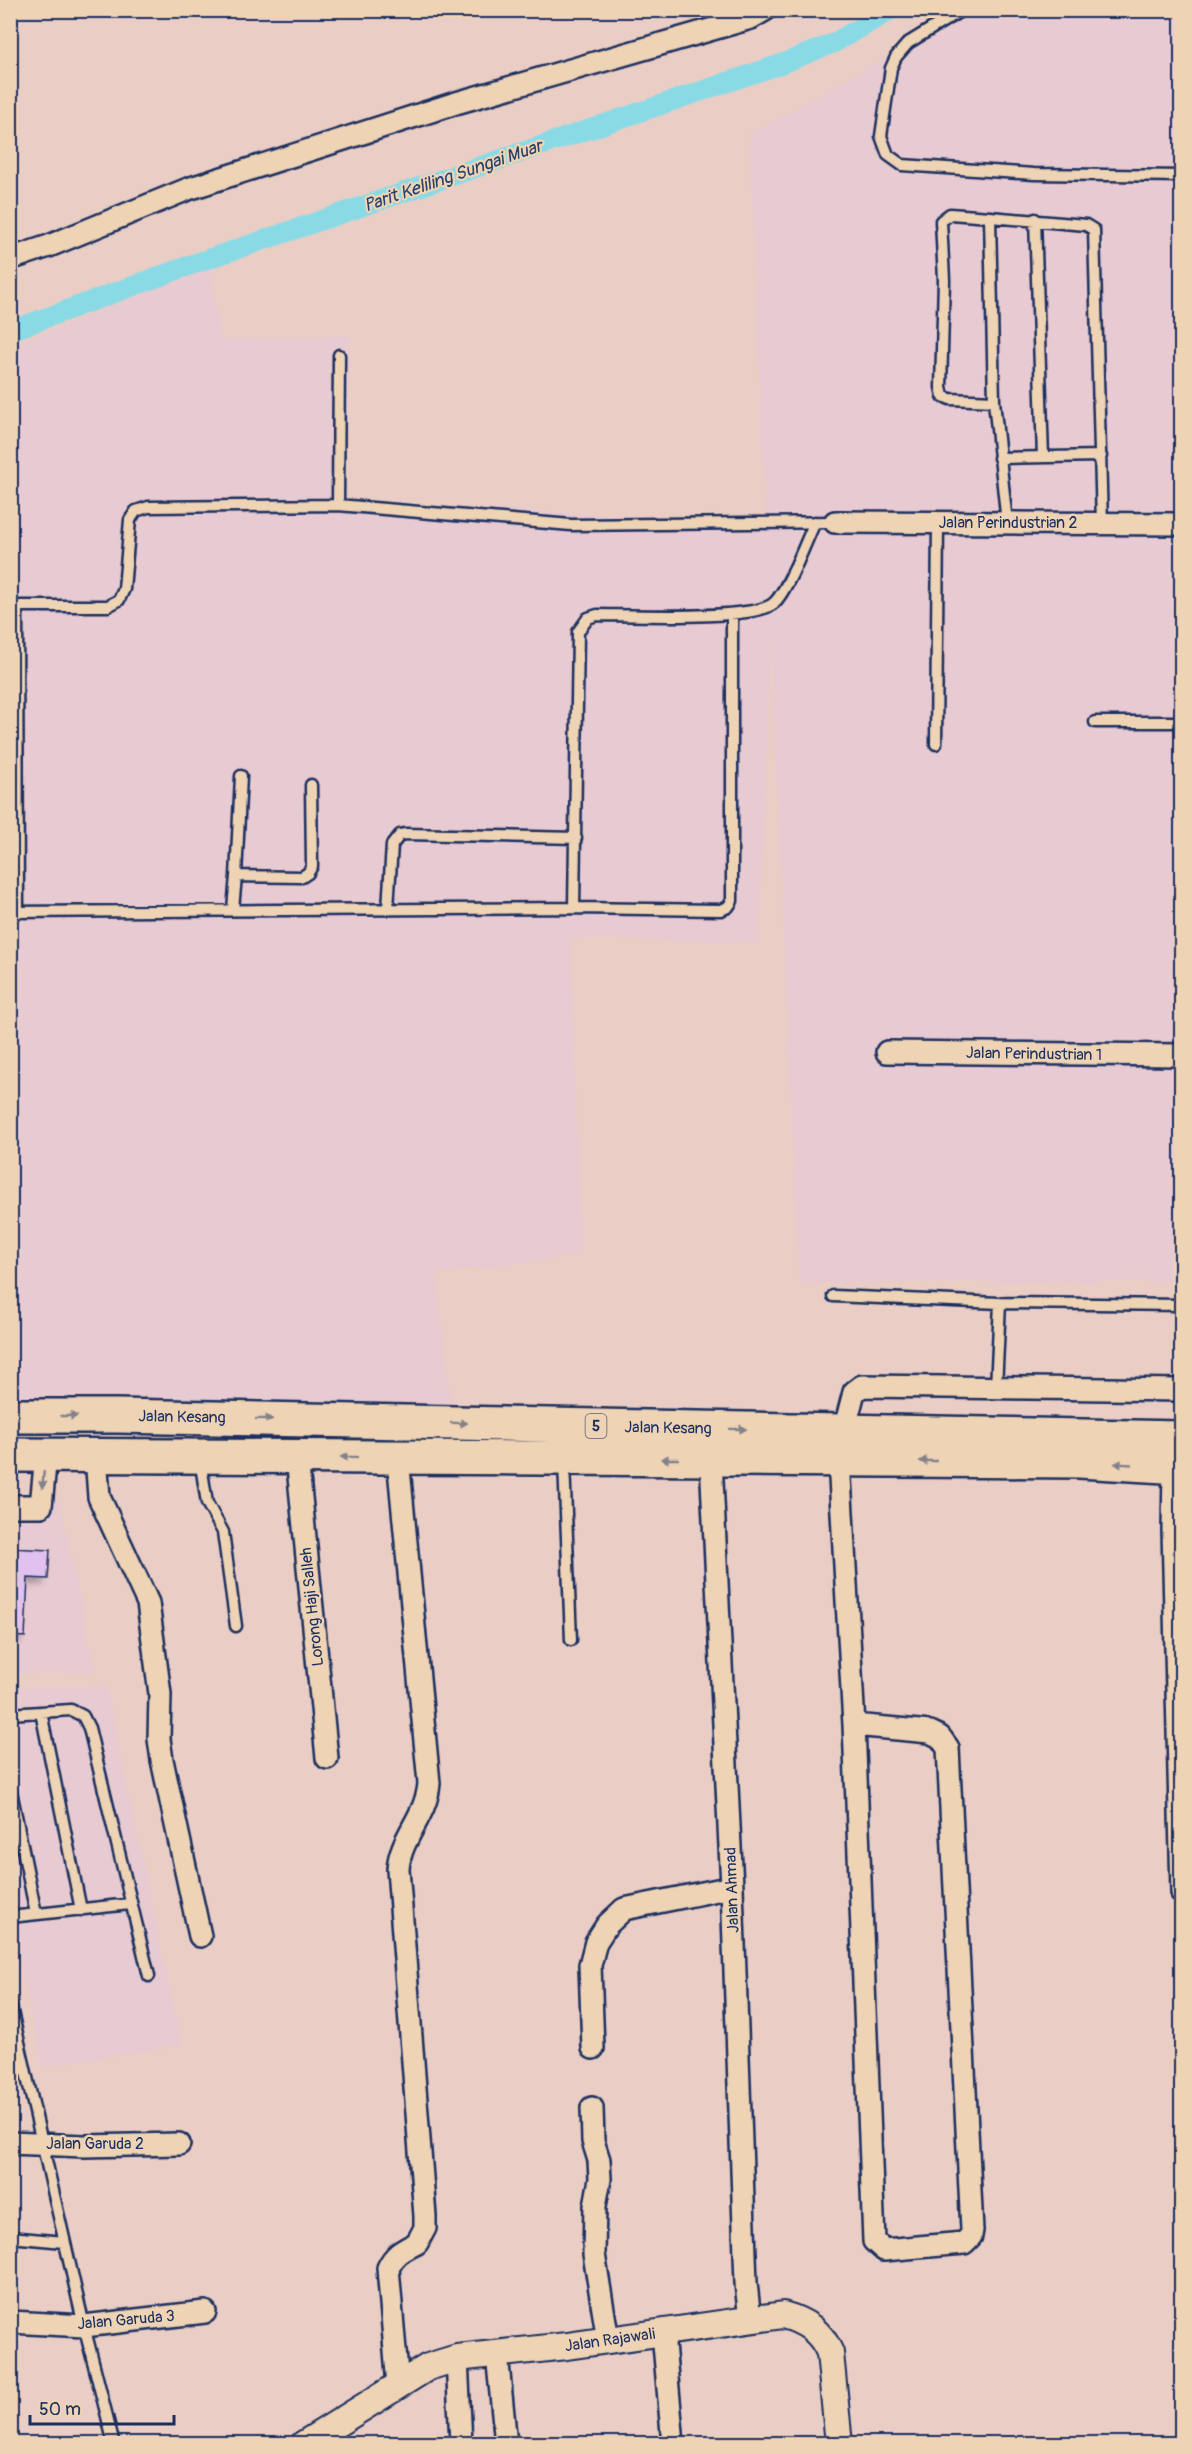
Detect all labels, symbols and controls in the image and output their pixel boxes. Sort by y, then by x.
water label: Parit Keliling Sungai Muar [361,134,548,217]
street label: Jalan Perindustrian 2 [938,513,1078,533]
street label: Jalan Perindustrian 1 [966,1043,1102,1065]
street label: Jalan Kesang [138,1406,226,1428]
one-way arrow [59,1411,78,1421]
one-way arrow [254,1414,273,1424]
road number: 5 [586,1414,606,1438]
street label: Jalan Kesang [624,1417,712,1439]
one-way arrow [449,1418,468,1428]
one-way arrow [728,1424,747,1434]
one-way arrow [340,1452,359,1462]
one-way arrow [661,1454,680,1464]
one-way arrow [919,1456,938,1466]
one-way arrow [1114,1459,1133,1469]
one-way arrow [38,1471,48,1490]
street label: Lorong Haji Salleh [296,1547,328,1667]
street label: Jalan Ahmad [721,1847,743,1933]
street label: Jalan Garuda 2 [46,2134,144,2154]
street label: Jalan Garuda 3 [76,2306,176,2334]
street label: Jalan Rajawali [563,2324,657,2356]
scale bar [30,2388,174,2426]
text: 50 m [39,2398,81,2421]

